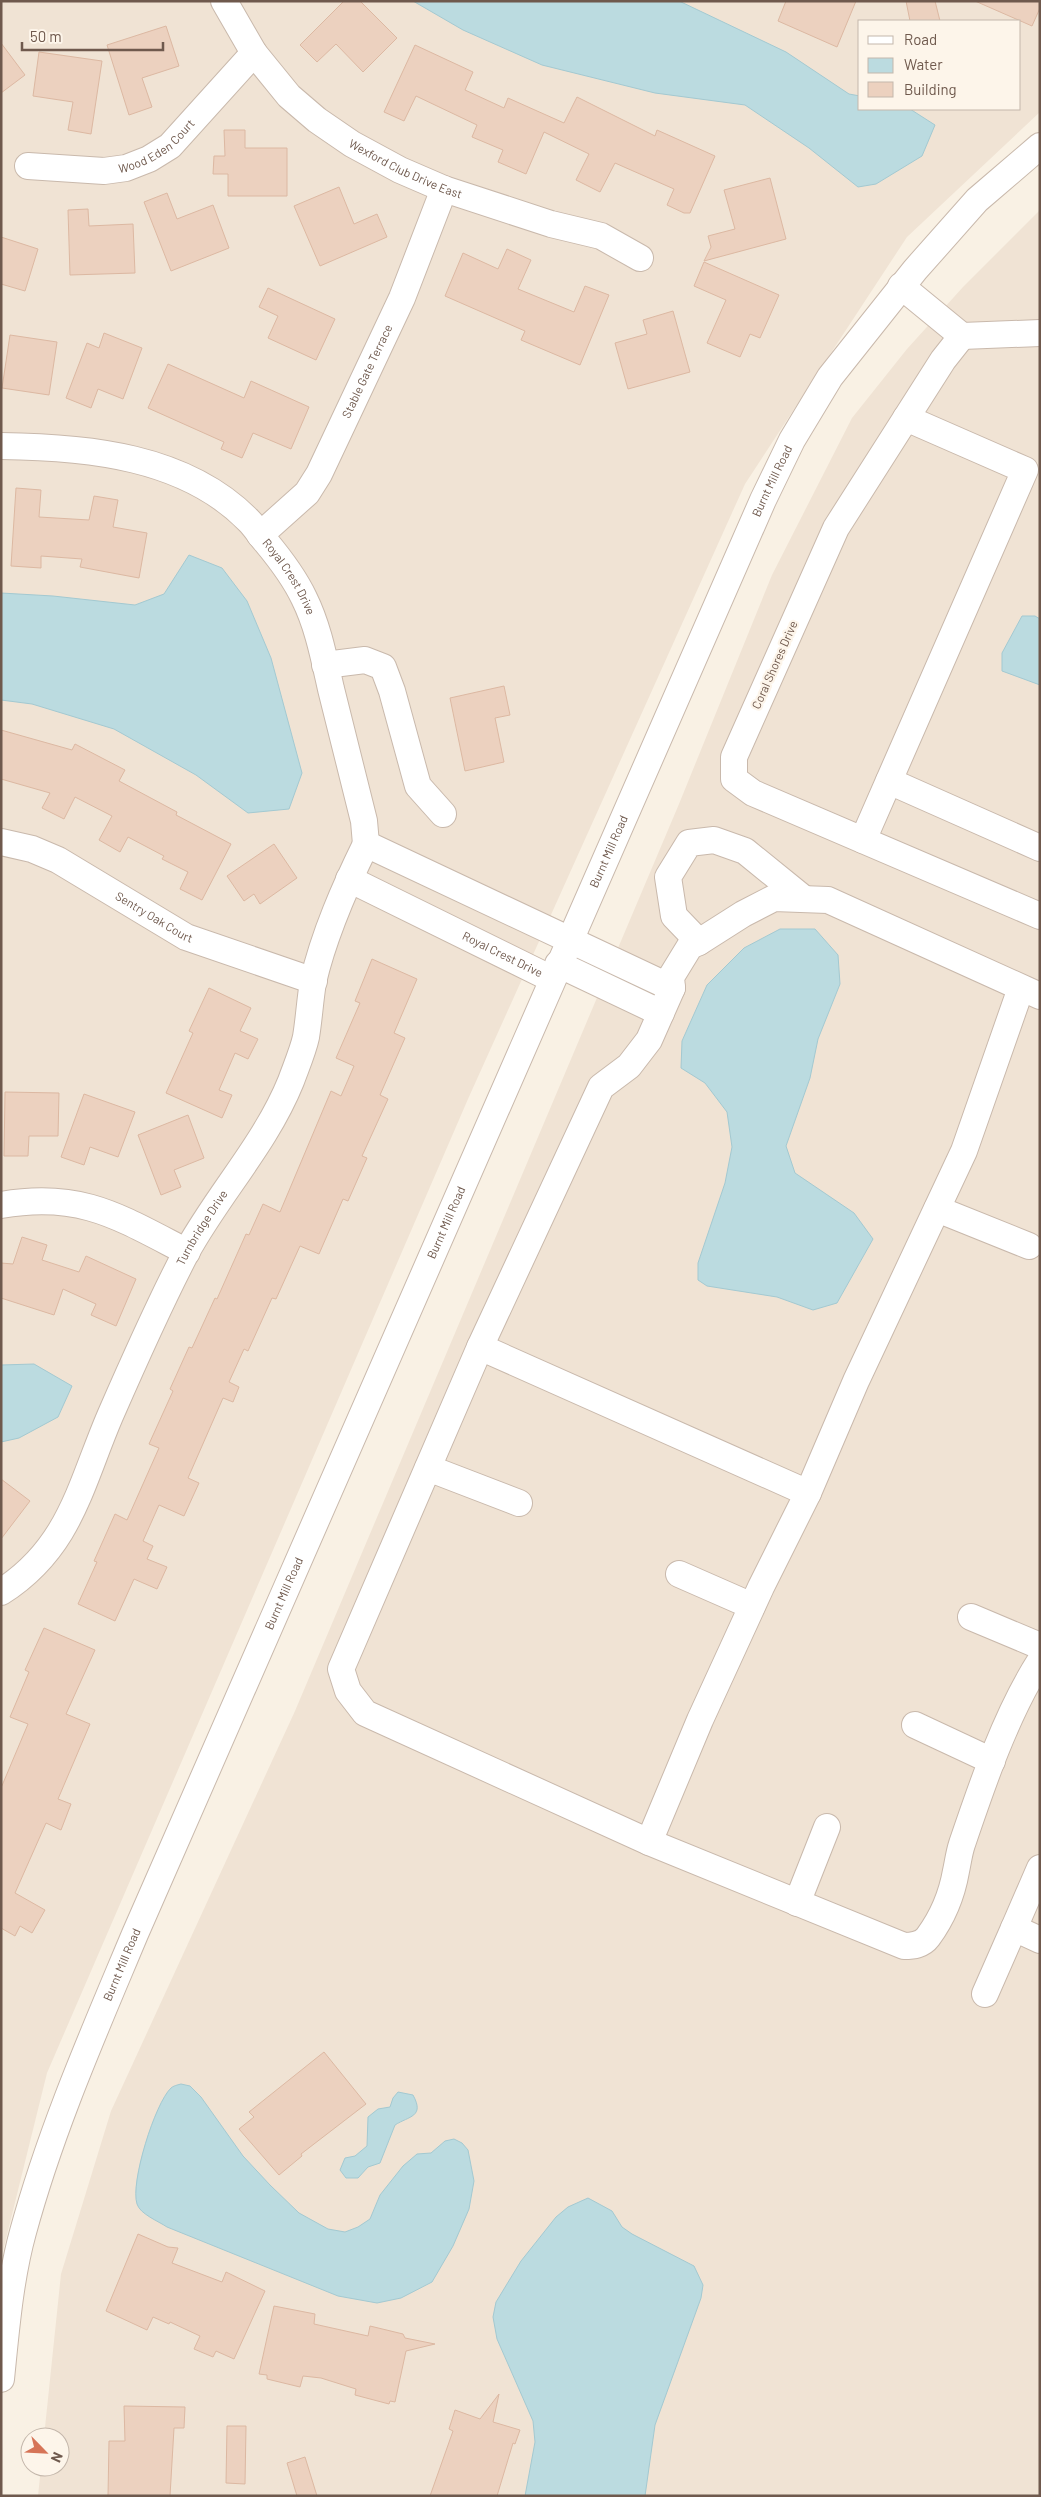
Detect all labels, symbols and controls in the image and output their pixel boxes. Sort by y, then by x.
scale bar [22,20,164,52]
legend [858,20,1021,110]
text: 50 m [30,27,62,45]
text: Road [904,30,937,48]
text: Water [904,55,943,73]
text: Building [904,80,957,98]
street label: Wood Eden Court [117,116,197,175]
street label: Wexford Club Drive East [347,136,464,200]
street label: Stable Gate Terrace [338,322,395,420]
street label: Burnt Mill Road [749,443,794,519]
street label: Royal Crest Drive [260,535,319,617]
street label: Coral Shores Drive [748,618,800,711]
street label: Burnt Mill Road [586,813,630,890]
street label: Sentry Oak Court [113,888,195,945]
street label: Royal Crest Drive [460,928,545,979]
street label: Burnt Mill Road [424,1184,468,1261]
street label: Turnbridge Drive [173,1187,230,1268]
street label: Burnt Mill Road [261,1555,305,1632]
street label: Burnt Mill Road [100,1926,143,2003]
north arrow [20,2427,70,2477]
text: N [48,2450,67,2465]

